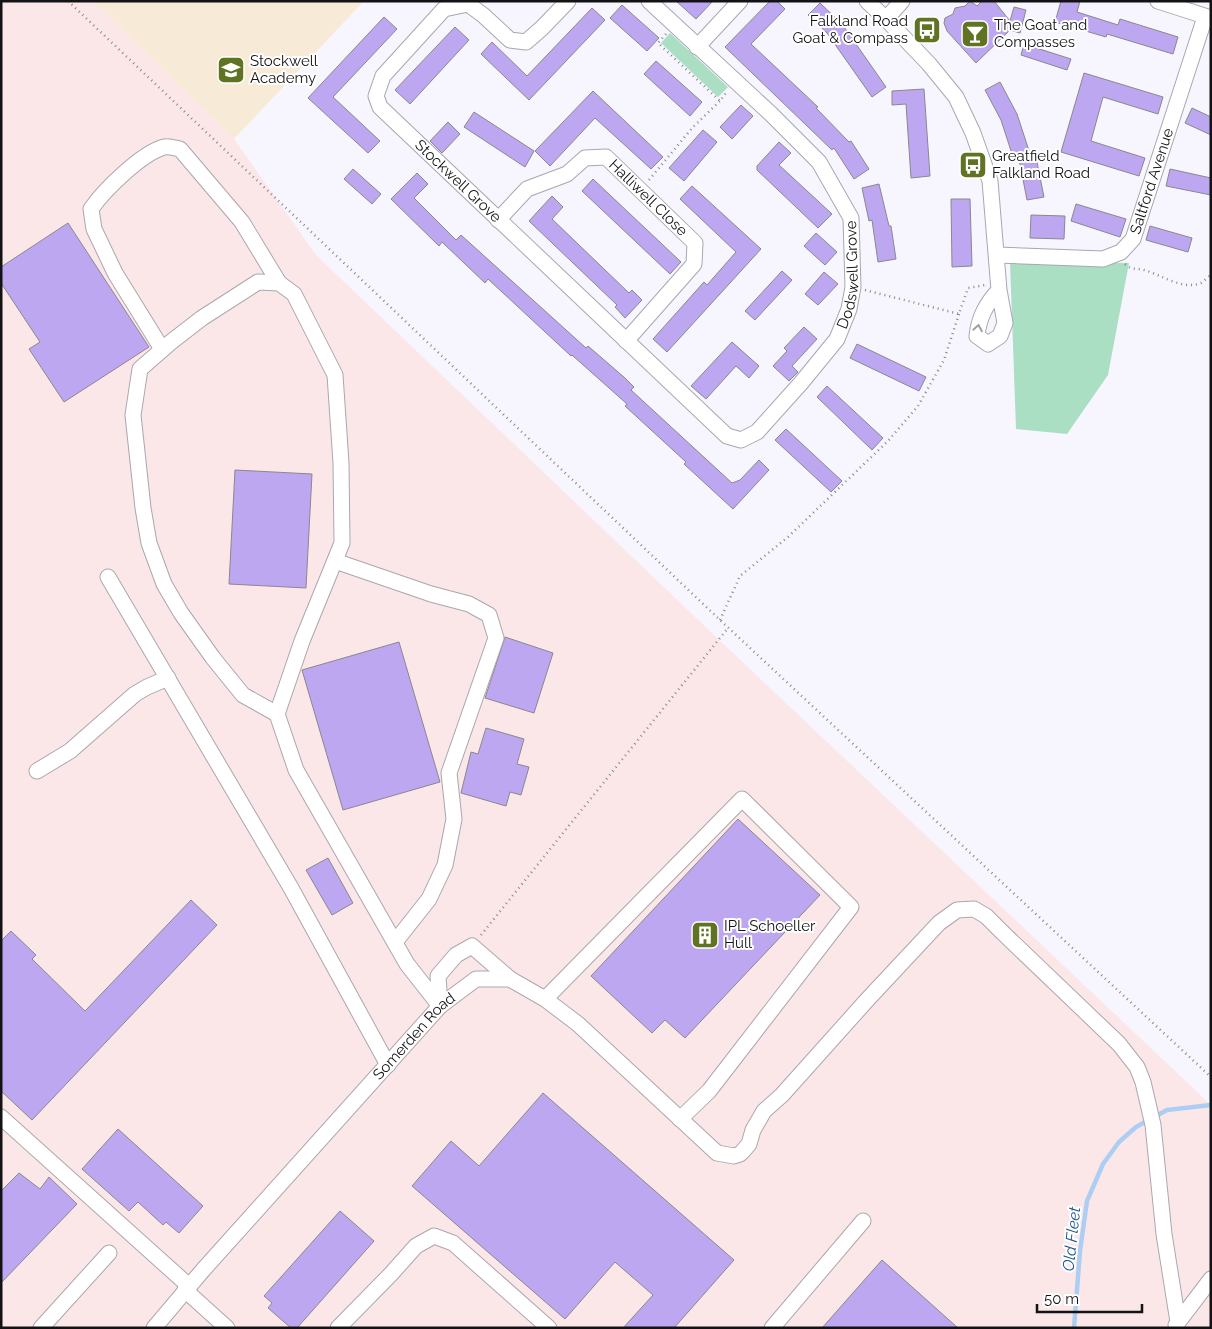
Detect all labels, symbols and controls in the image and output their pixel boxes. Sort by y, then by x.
place label: Falkland Road Goat & Compass [793,12,908,47]
bus stop icon: Falkland Road Goat & Compass [912,15,942,45]
place label: The Goat and Compasses [994,16,1087,51]
bar icon: The Goat and Compasses [960,19,990,49]
place label: Stockwell Academy [250,52,319,87]
school or university icon: Stockwell Academy [216,55,246,85]
street label: Saltford Avenue [1126,126,1177,236]
street label: Stockwell Grove [411,136,505,226]
place label: Greatfield Falkland Road [992,147,1090,182]
bus stop icon: Greatfield Falkland Road [958,150,988,180]
street label: Halliwell Close [605,156,691,240]
street label: Dodswell Grove [833,220,863,331]
one-way arrow [973,323,983,332]
place label: IPL Schoeller Hull [724,917,816,952]
building icon: IPL Schoeller Hull [690,920,720,950]
street label: Somerden Road [369,989,459,1083]
water label: Old Fleet [1059,1205,1084,1272]
scale bar [1037,1282,1142,1314]
text: 50 m [1044,1290,1079,1308]

